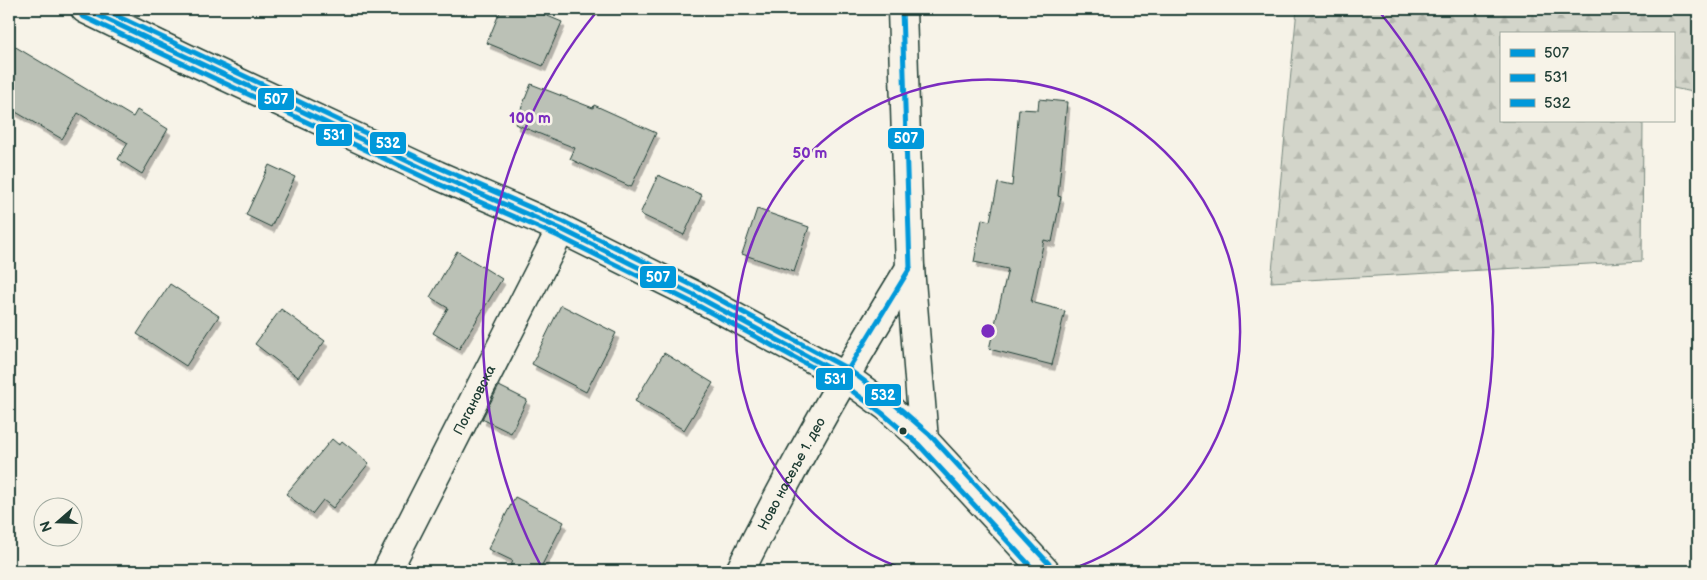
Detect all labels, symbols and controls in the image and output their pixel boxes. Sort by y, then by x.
legend [1500,32,1674,122]
text: 507 [1544,44,1569,63]
text: 531 [1544,68,1568,87]
line badge: 507 [257,87,295,111]
text: 507 [264,91,289,108]
text: 532 [1544,94,1571,113]
text: 100 m [509,109,551,128]
line badge: 531 [315,123,353,147]
text: 531 [323,127,345,144]
line badge: 507 [887,127,925,150]
text: 507 [894,130,919,147]
line badge: 532 [369,131,407,155]
text: 532 [376,135,401,152]
text: 50 m [793,144,828,163]
line badge: 507 [639,265,677,289]
text: 507 [646,269,671,286]
centre of rings [979,322,997,340]
street label: Погановска [450,362,500,438]
line badge: 531 [815,367,854,391]
text: 531 [824,371,846,388]
line badge: 532 [864,383,902,407]
text: 532 [871,387,896,404]
street label: Ново насеље 1. део [754,414,829,533]
unlabelled marker [898,426,908,436]
north arrow [32,498,82,548]
text: N [36,518,56,534]

